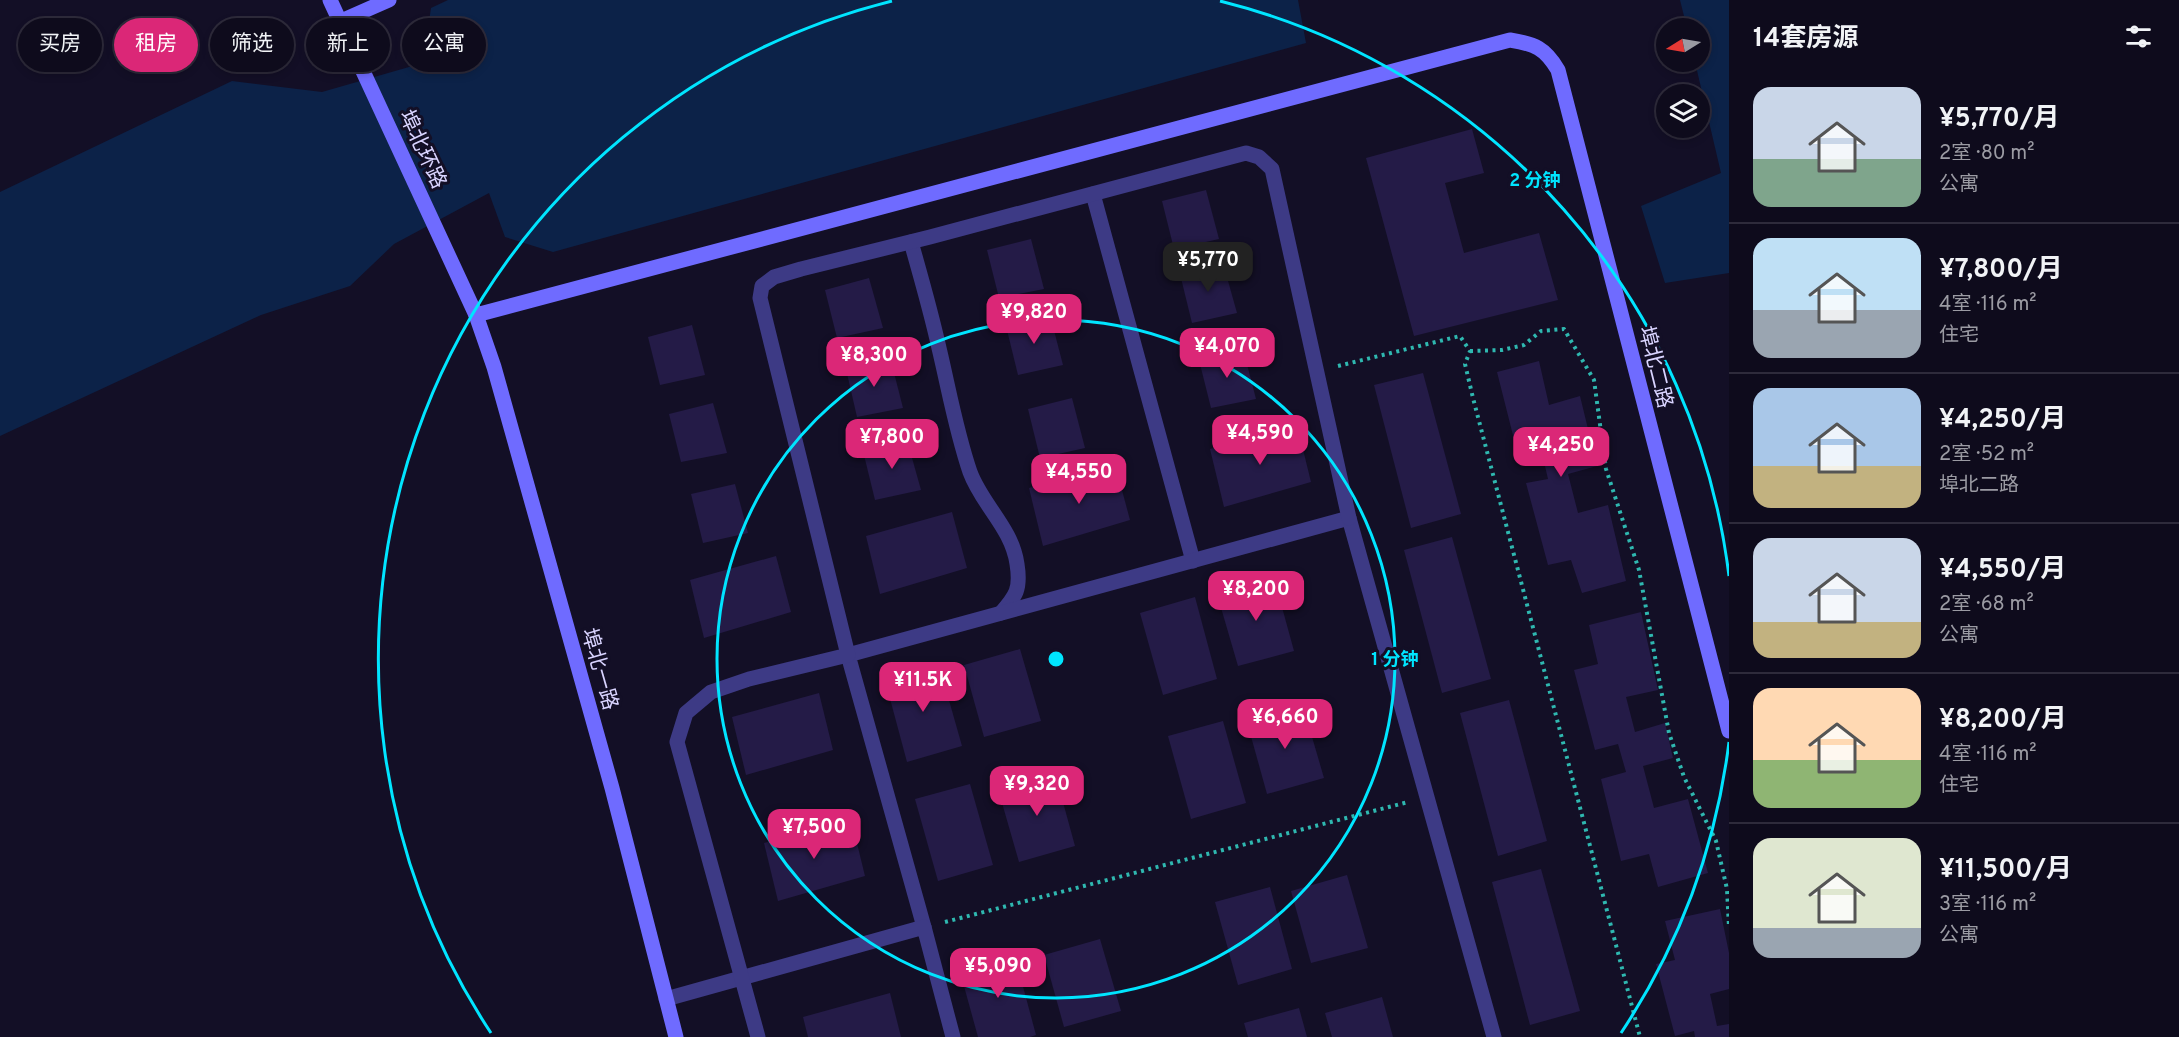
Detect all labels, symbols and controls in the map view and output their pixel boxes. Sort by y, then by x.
chip: 买房 [18,18,102,72]
chip: 租房 [114,18,198,72]
chip: 筛选 [210,18,294,72]
chip: 新上 [306,18,390,72]
chip: 公寓 [402,18,486,72]
north arrow [1656,18,1710,72]
map controls [1656,18,1710,138]
icon: filters [2122,20,2155,53]
text: 14套房源 [1753,23,1858,56]
button: layers [1656,84,1710,138]
text: ¥5,770/月 [1939,103,2060,136]
street label: 埠北环路 [392,106,452,193]
icon: home [1801,111,1873,183]
text: 2室 · 80 m² [1939,141,2034,167]
text: 2 分钟 [1509,170,1561,193]
text: 公寓 [1939,172,1979,198]
pin: ¥5,770 [1159,242,1257,293]
text: ¥5,770 [1177,248,1239,274]
text: ¥7,800/月 [1939,254,2063,287]
icon: home [1801,262,1873,334]
text: 4室 · 116 m² [1939,292,2037,318]
pin: ¥9,820 [985,294,1083,345]
text: ¥9,820 [1001,300,1067,326]
street label: 埠北二路 [1631,323,1678,411]
text: 住宅 [1939,323,1979,349]
pin: ¥4,070 [1178,328,1276,379]
text: ¥4,070 [1194,334,1260,360]
pin: ¥8,300 [825,337,923,388]
text: ¥8,300 [840,343,908,369]
text: ¥4,250/月 [1939,404,2066,437]
icon: home [1801,412,1873,484]
pin: ¥4,590 [1211,415,1309,466]
pin: ¥7,800 [843,419,941,470]
text: ¥4,590 [1226,421,1294,447]
text: ¥7,800 [860,425,924,451]
pin: ¥4,250 [1512,427,1610,478]
text: ¥4,250 [1527,433,1595,459]
text: 2室 · 52 m² [1939,442,2034,468]
pin: ¥4,550 [1030,454,1128,505]
text: ¥4,550 [1045,460,1113,486]
text: 埠北二路 [1939,473,2019,499]
text: ¥4,550/月 [1939,554,2066,587]
icon: home [1801,562,1873,634]
pin: ¥8,200 [1207,571,1305,622]
text: ¥8,200 [1222,577,1290,603]
text: 2室 · 68 m² [1939,592,2034,618]
text: 公寓 [1939,623,1979,649]
street label: 埠北一路 [574,625,623,714]
centre of rings [1046,649,1066,669]
text: 1 分钟 [1371,649,1419,672]
pin: ¥11.5K [874,662,972,713]
text: ¥11.5K [893,668,953,694]
pin: ¥6,660 [1236,699,1334,750]
text: ¥8,200/月 [1939,704,2067,737]
text: ¥6,660 [1251,705,1319,731]
icon: home [1801,712,1873,784]
text: 4室 · 116 m² [1939,742,2037,768]
pin: ¥9,320 [988,766,1086,817]
text: ¥9,320 [1004,772,1070,798]
text: 住宅 [1939,773,1979,799]
pin: ¥7,500 [765,809,863,860]
text: ¥7,500 [782,815,846,841]
text: ¥11,500/月 [1939,854,2072,887]
icon: home [1801,862,1873,934]
text: 3室 · 116 m² [1939,892,2036,918]
text: 公寓 [1939,923,1979,949]
pin: ¥5,090 [949,948,1047,999]
text: ¥5,090 [964,954,1032,980]

